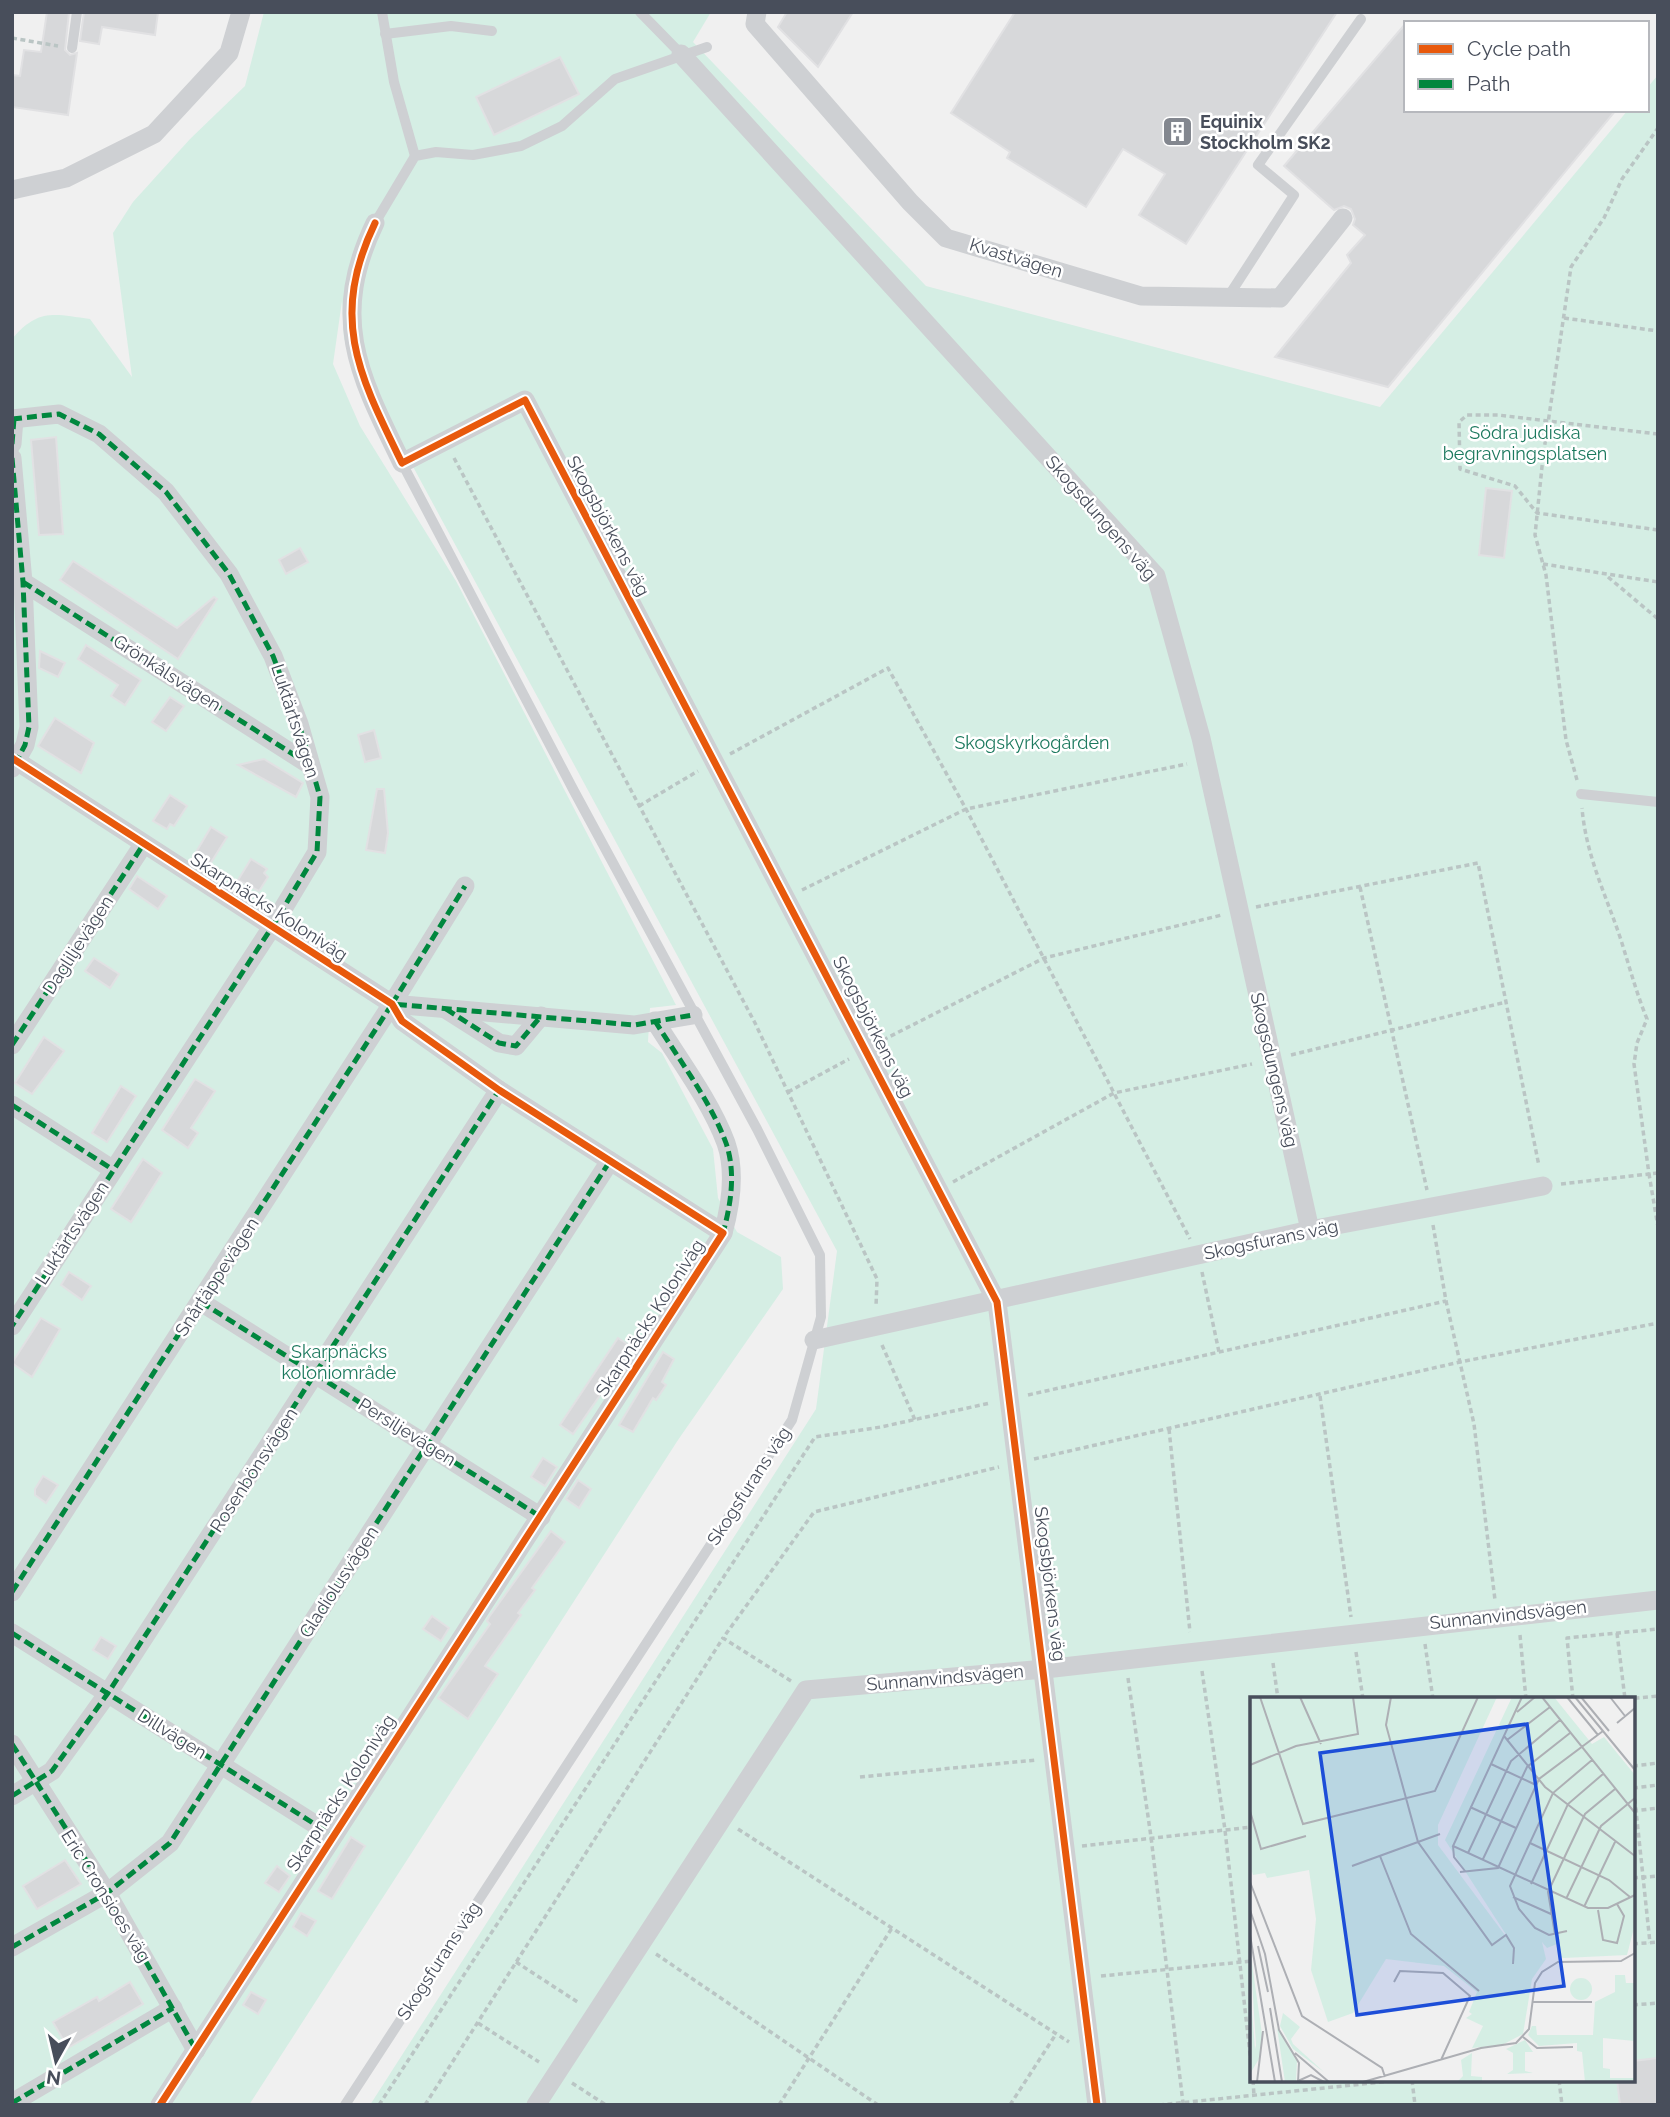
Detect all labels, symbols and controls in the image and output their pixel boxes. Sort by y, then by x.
legend [1404,21,1649,112]
text: Cycle path [1467,36,1571,61]
text: Path [1467,71,1511,96]
place label: Equinix Stockholm SK2 [1200,111,1331,153]
building icon: Equinix Stockholm SK2 [1160,115,1194,149]
street label: Kvastvägen [967,233,1065,282]
park label: Södra judiska begravningsplatsen [1443,422,1607,464]
street label: Skogsdungens väg [1042,451,1161,584]
street label: Skogsbjörkens väg [563,452,654,600]
street label: Grönkålsvägen [109,630,225,715]
street label: Luktärtsvägen [267,661,324,781]
park label: Skogskyrkogården [954,732,1110,753]
street label: Skarpnäcks Koloniväg [187,848,352,965]
street label: Dagliljevägen [38,892,117,998]
street label: Skogsbjörkens väg [829,953,918,1101]
street label: Skogsdungens väg [1246,990,1303,1149]
street label: Luktärtsvägen [30,1177,113,1288]
street label: Snårtäppevägen [170,1213,263,1340]
street label: Skogsfurans väg [1202,1215,1340,1264]
street label: Skarpnäcks Koloniväg [591,1235,708,1400]
park label: Skarpnäcks koloniområde [282,1341,397,1383]
street label: Persiljevägen [355,1393,460,1470]
street label: Rosenbönsvägen [206,1404,302,1536]
street label: Skogsfurans väg [703,1423,795,1549]
street label: Skogsbjörkens väg [1031,1505,1070,1663]
street label: Gladiolusvägen [295,1522,382,1641]
street label: Sunnanvindsvägen [1428,1596,1588,1633]
street label: Sunnanvindsvägen [865,1660,1024,1695]
inset map [1250,1697,1635,2082]
street label: Dillvägen [134,1704,211,1763]
street label: Skarpnäcks Koloniväg [282,1710,399,1875]
street label: Eric Cronsioes väg [57,1826,156,1966]
street label: Skogsfurans väg [393,1898,485,2024]
north arrow [21,2026,91,2096]
text: N [45,2066,62,2090]

